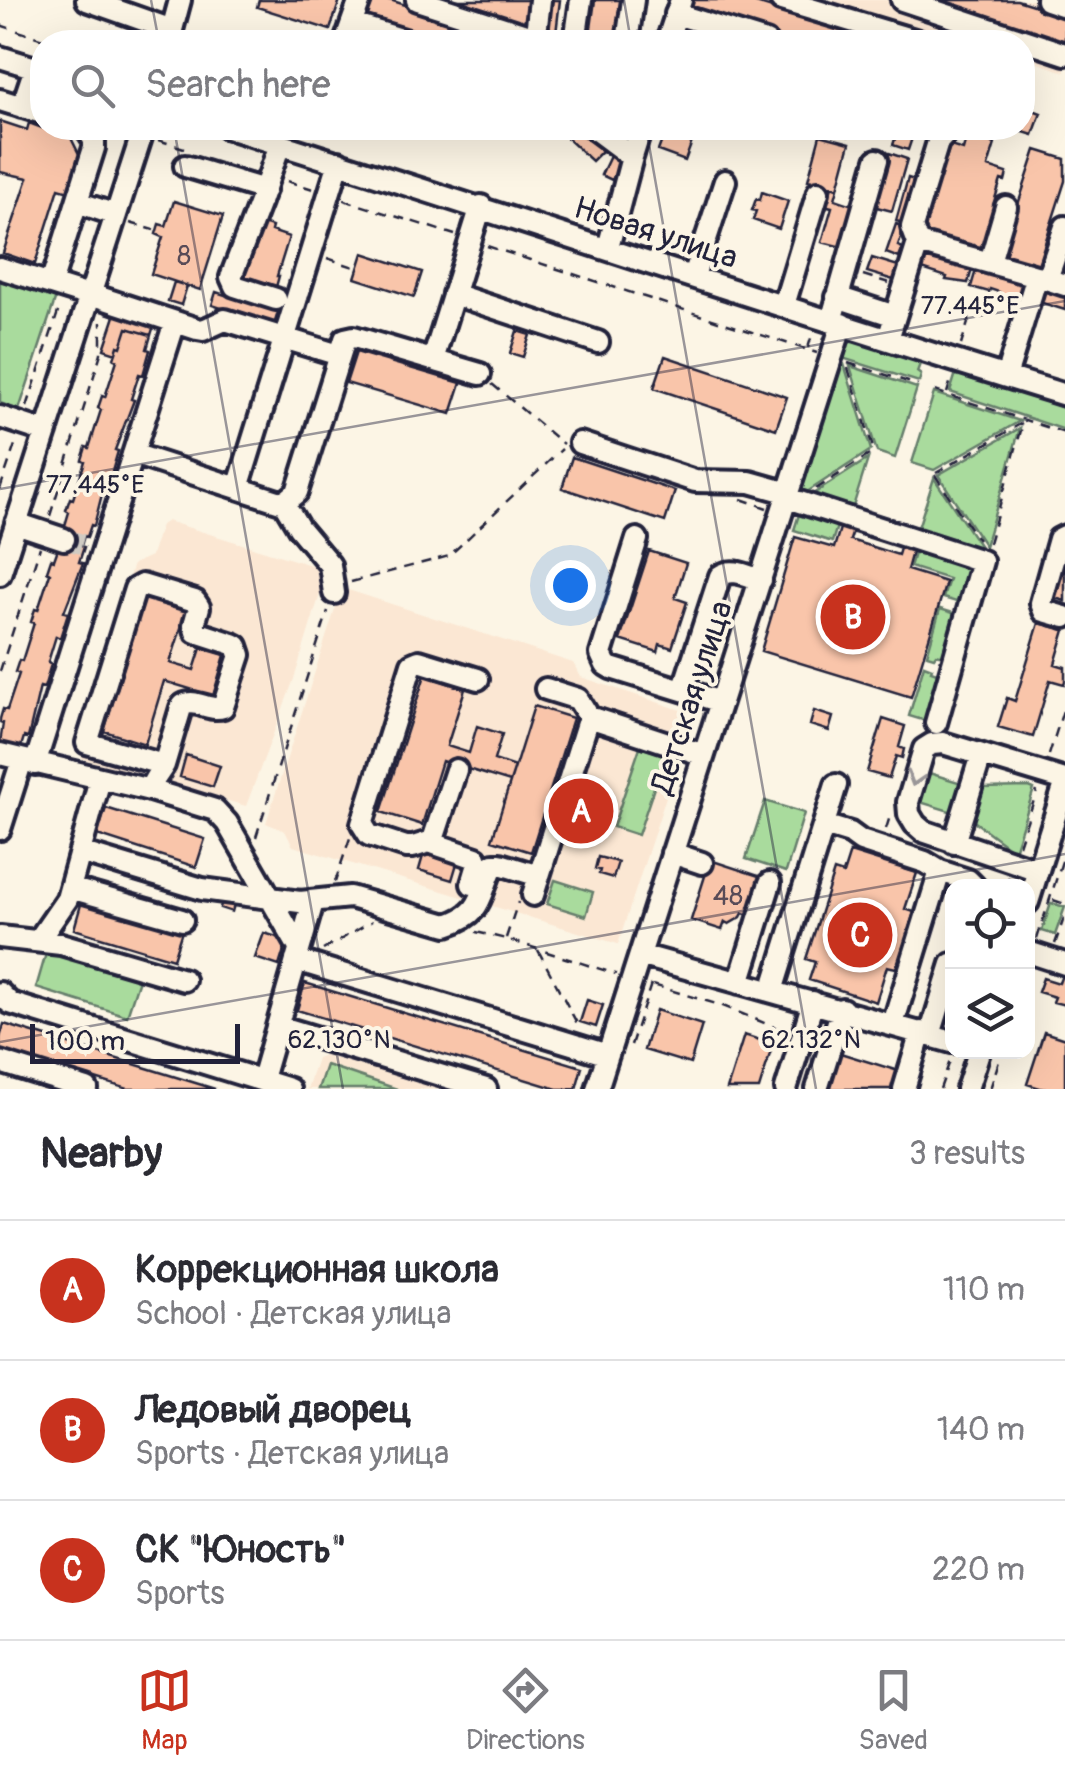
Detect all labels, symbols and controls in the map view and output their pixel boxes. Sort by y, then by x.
search box [30,30,1035,140]
icon: search [65,58,120,113]
text: Search here [145,61,331,109]
street label: Новая улица [569,188,743,278]
house number: 8 [177,239,191,274]
text: 77.445°E [921,291,1019,322]
text: 77.445°E [46,470,144,501]
your location [545,560,596,611]
pin: B [820,580,886,654]
street label: Детская улица [642,596,742,800]
one-way arrow [906,770,927,787]
pin: A [548,774,614,848]
house number: 48 [713,879,743,914]
map controls [945,879,1035,1059]
button: locate [945,879,1035,969]
pin: C [828,898,892,972]
button: layers [945,969,1035,1059]
scale bar [30,1019,240,1064]
text: 100 m [45,1024,125,1059]
text: 62.130°N [288,1025,390,1056]
text: 62.132°N [761,1025,861,1056]
text: Nearby [40,1128,162,1180]
text: 3 results [909,1134,1025,1174]
text: Коррекционная школа [135,1246,499,1294]
text: A [62,1270,83,1310]
text: 110 m [943,1270,1025,1310]
text: School · Детская улица [135,1294,451,1334]
text: Ледовый дворец [135,1386,412,1434]
text: B [63,1410,82,1450]
text: 140 m [937,1410,1025,1450]
text: Sports · Детская улица [135,1434,449,1474]
text: СК "Юность" [135,1526,347,1574]
text: C [63,1550,82,1590]
text: 220 m [932,1550,1025,1590]
text: Sports [135,1574,225,1614]
tab: Map [137,1663,192,1758]
tab: Directions [466,1663,585,1758]
tab: Saved [859,1663,928,1758]

